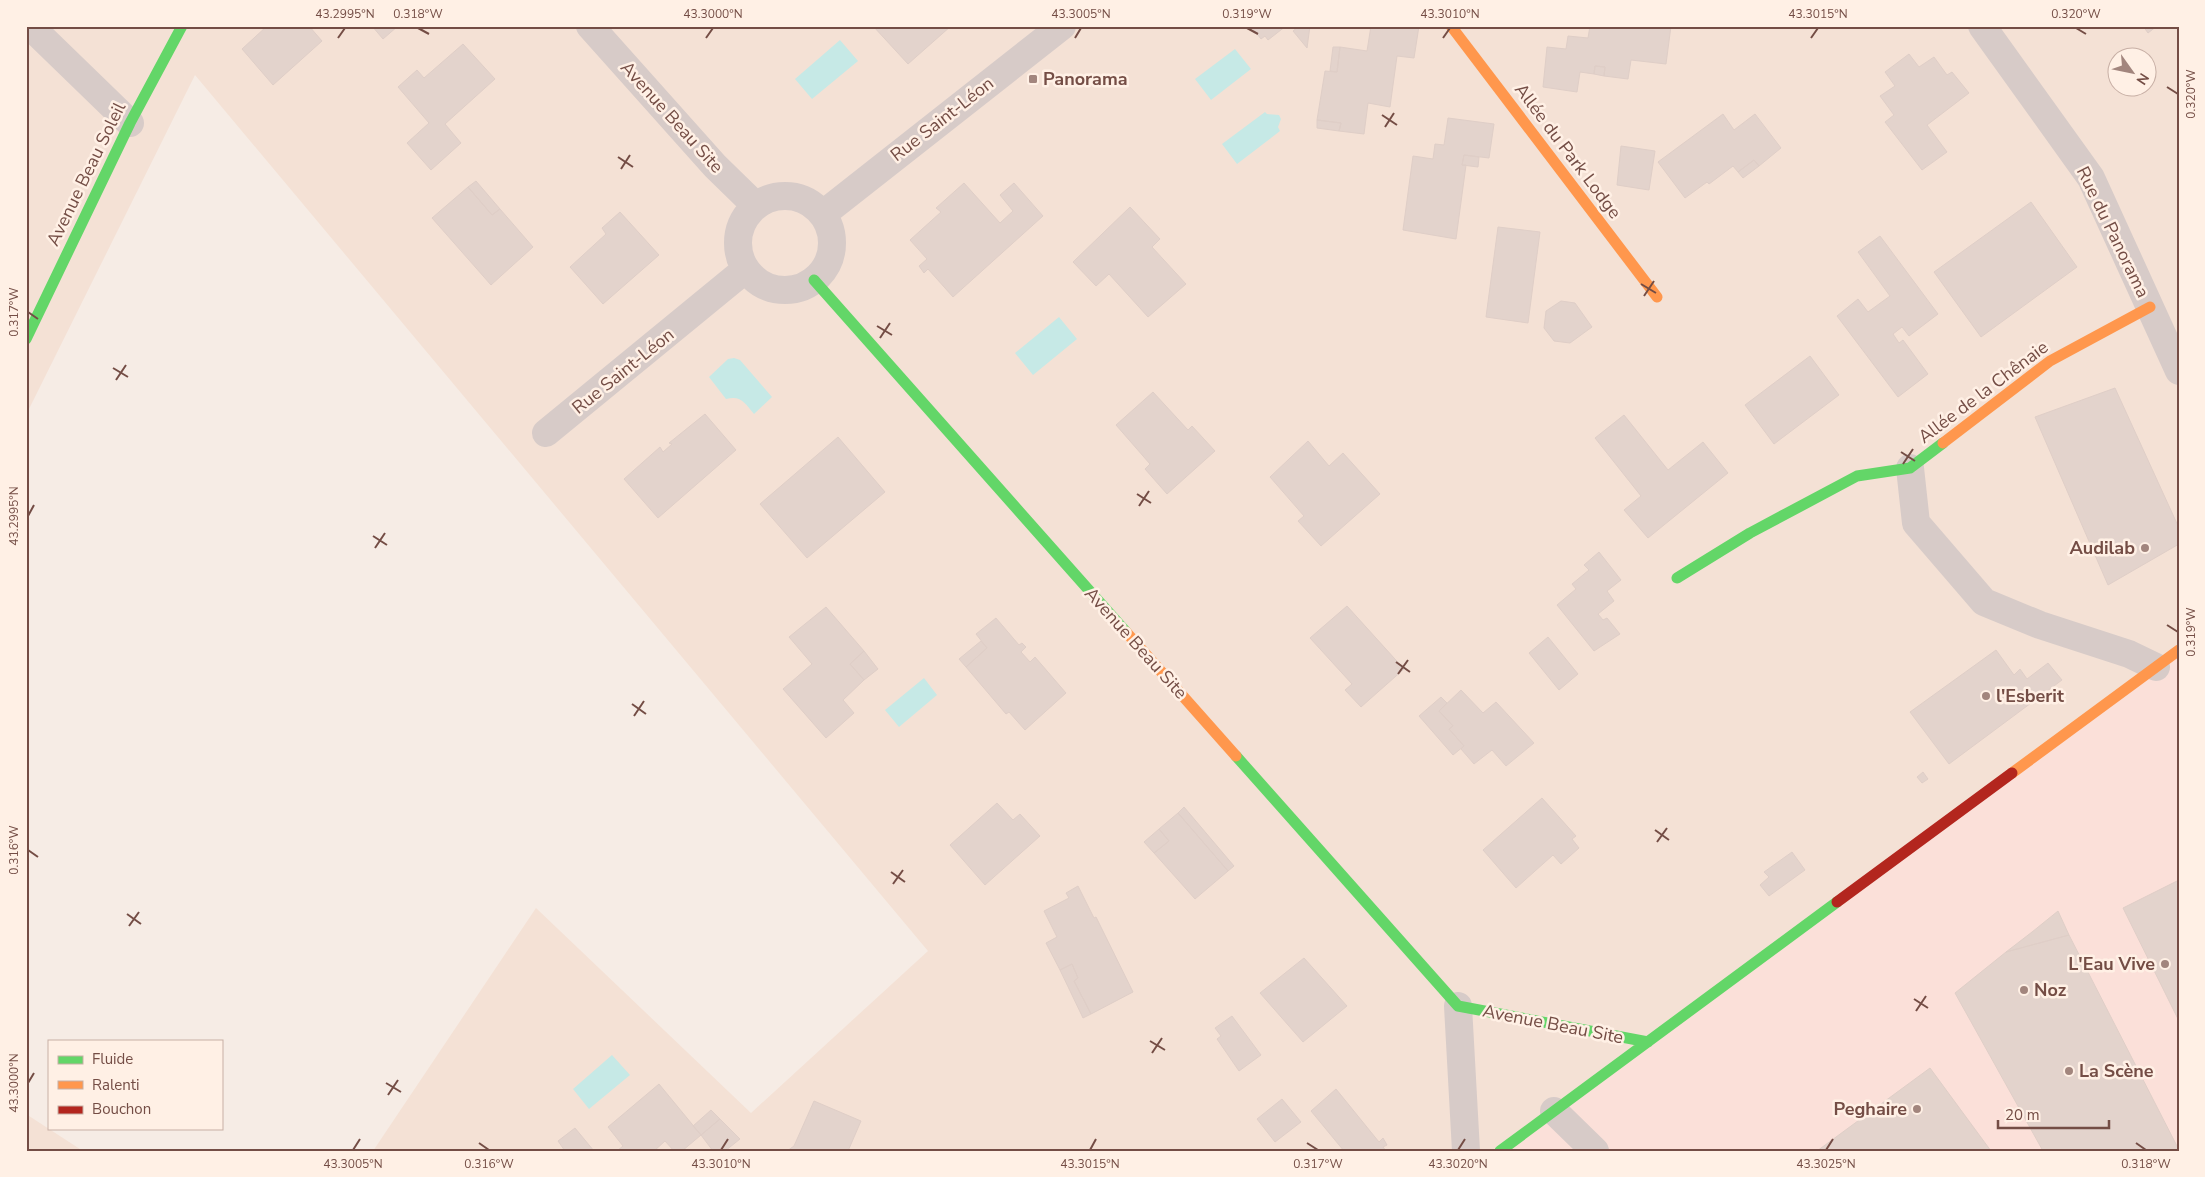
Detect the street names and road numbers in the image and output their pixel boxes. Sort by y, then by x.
street label: Avenue Beau Site [615,56,729,178]
street label: Rue Saint-Léon [886,71,998,167]
street label: Allée du Park Lodge [1509,78,1627,224]
street label: Avenue Beau Soleil [41,97,132,250]
street label: Rue du Panorama [2071,162,2155,302]
street label: Rue Saint-Léon [567,322,679,420]
street label: Allée de la Chênaie [1913,335,2053,449]
street label: Avenue Beau Site [1079,582,1193,704]
street label: Avenue Beau Site [1481,999,1625,1049]

